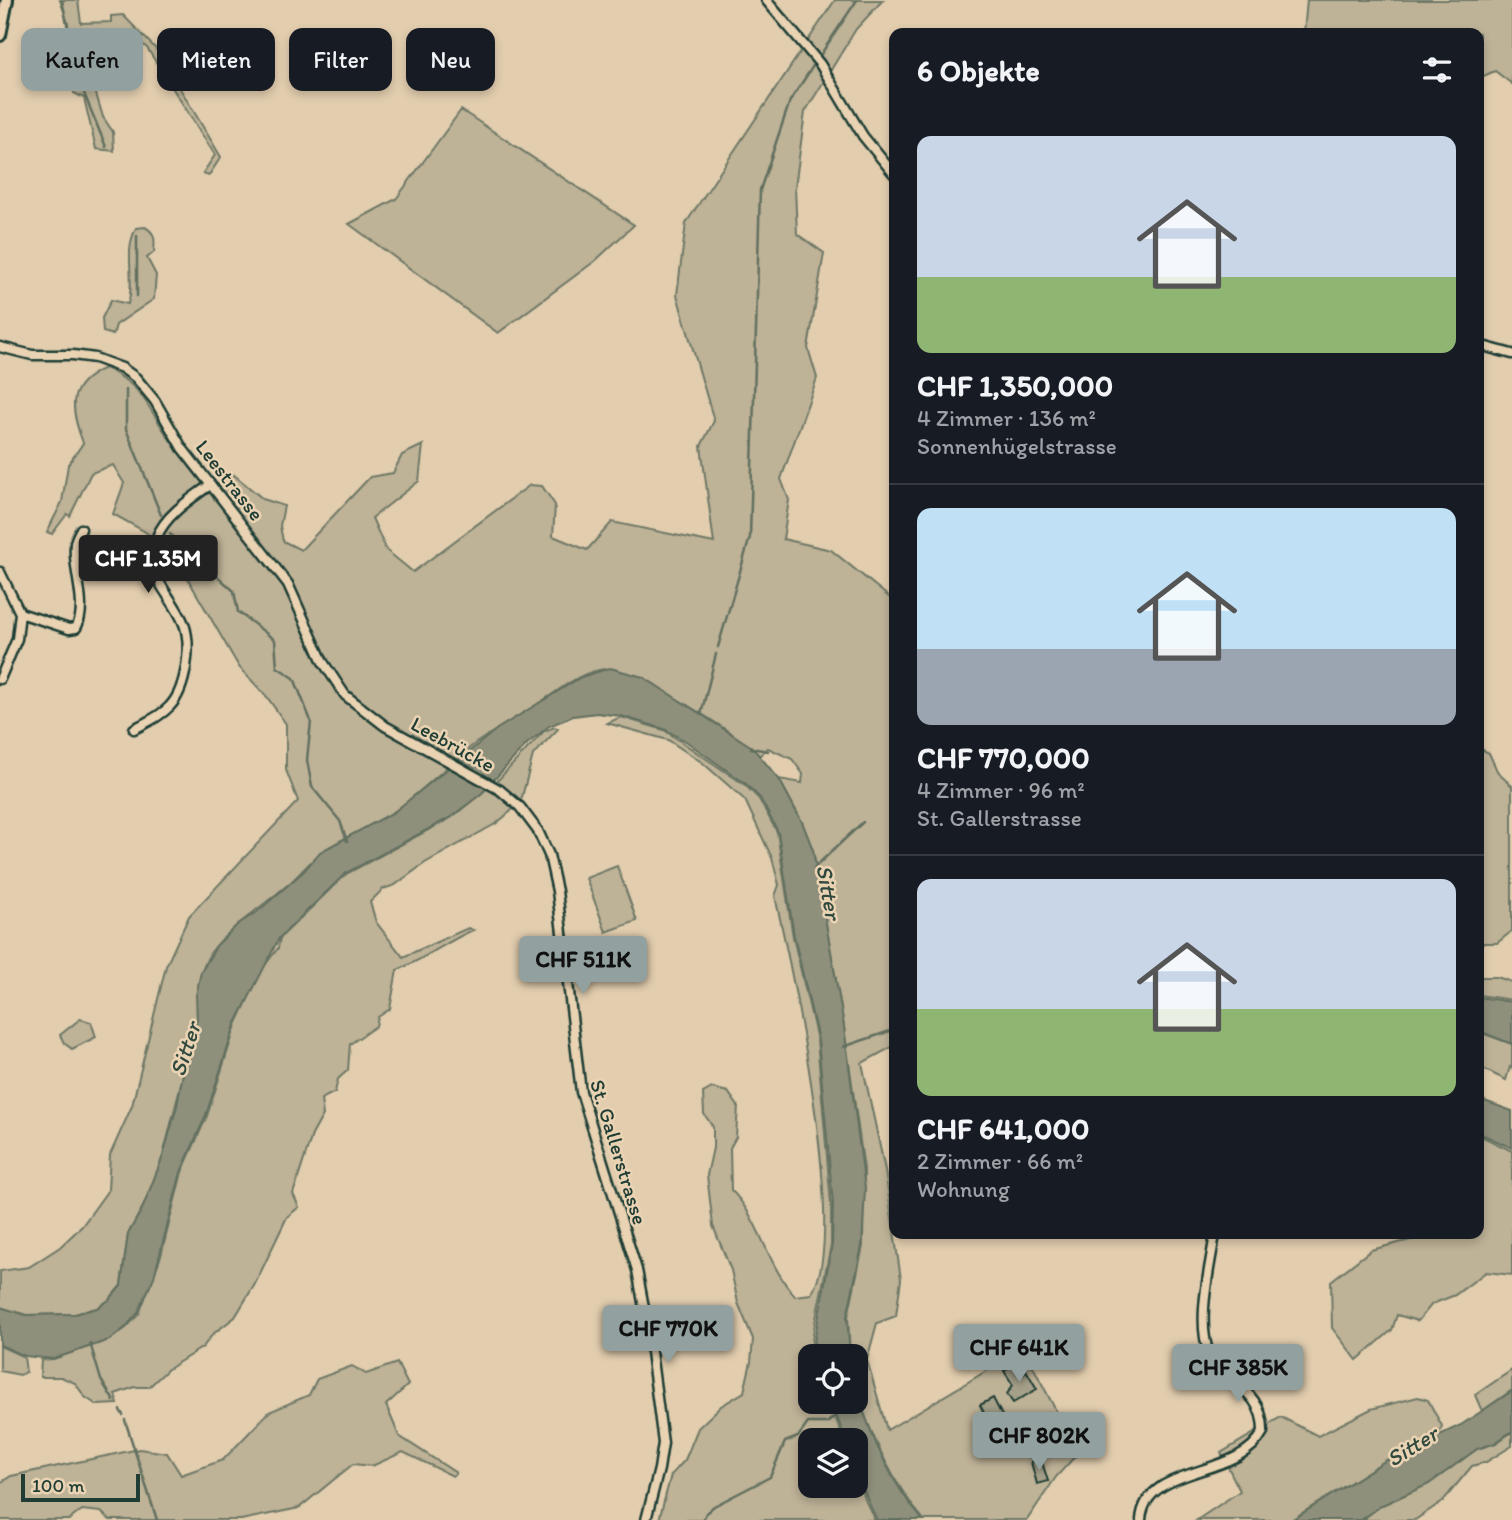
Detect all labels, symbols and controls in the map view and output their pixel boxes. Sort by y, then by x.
chip: Kaufen [21,28,143,91]
chip: Mieten [157,28,275,91]
chip: Filter [289,28,392,91]
chip: Neu [406,28,495,91]
icon: filters [1418,51,1456,89]
text: 6 Objekte [917,52,1040,89]
icon: home [1124,181,1250,307]
text: CHF 1,350,000 [917,367,1113,404]
text: 4 Zimmer · 136 m² [917,404,1096,432]
text: Sonnenhügelstrasse [917,432,1117,460]
street label: Leestrasse [191,435,269,525]
pin: CHF 1.35M [68,536,228,595]
text: CHF 1.35M [95,544,201,572]
icon: home [1124,553,1250,679]
street label: Leebrücke [407,711,499,777]
text: CHF 770,000 [917,739,1090,776]
text: 4 Zimmer · 96 m² [917,776,1085,804]
text: St. Gallerstrasse [917,804,1082,832]
water label: Sitter [810,862,848,924]
icon: home [1124,924,1250,1050]
pin: CHF 511K [511,936,655,996]
text: CHF 511K [535,945,631,973]
water label: Sitter [163,1016,208,1080]
street label: St. Gallerstrasse [585,1076,653,1228]
text: CHF 641,000 [917,1110,1089,1147]
text: 2 Zimmer · 66 m² [917,1147,1083,1175]
text: Wohnung [917,1175,1010,1203]
pin: CHF 770K [596,1306,740,1365]
text: CHF 770K [618,1314,718,1342]
pin: CHF 641K [947,1324,1091,1384]
text: CHF 641K [970,1333,1068,1361]
map controls [798,1344,868,1498]
button: locate [798,1344,868,1414]
pin: CHF 385K [1166,1344,1310,1404]
text: CHF 385K [1188,1353,1288,1381]
pin: CHF 802K [967,1412,1111,1472]
water label: Sitter [1381,1418,1445,1473]
text: CHF 802K [988,1421,1090,1449]
button: layers [798,1428,868,1498]
scale bar [21,1471,140,1503]
text: 100 m [32,1474,84,1497]

